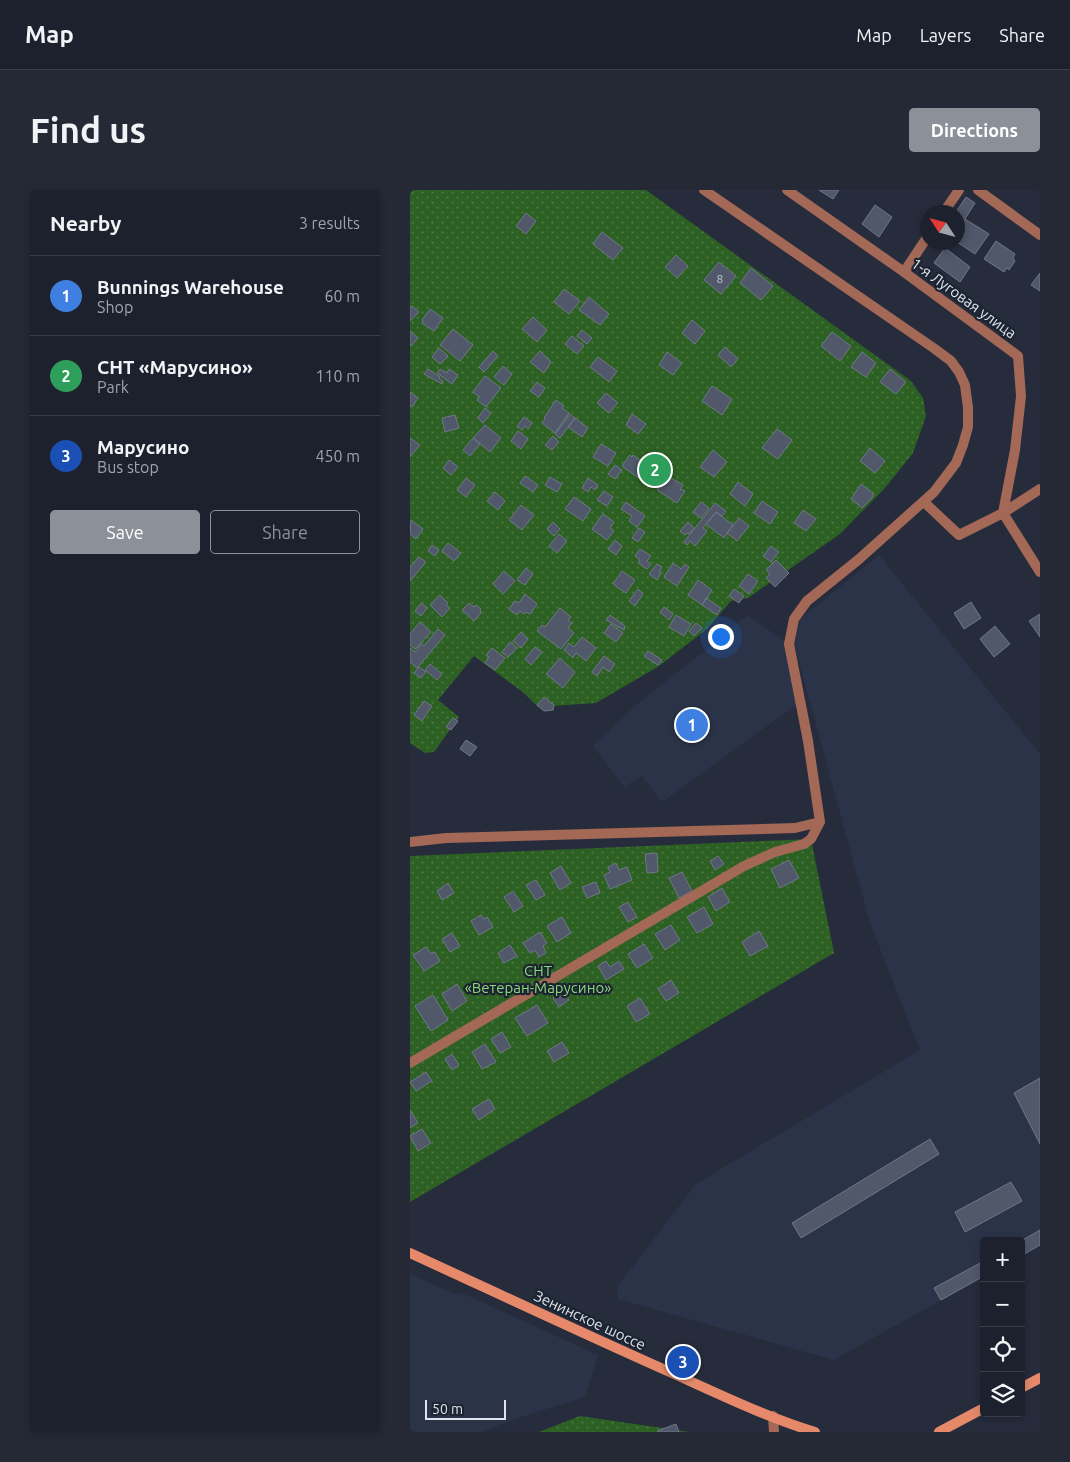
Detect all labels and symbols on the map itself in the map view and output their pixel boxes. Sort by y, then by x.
north arrow [920,205,965,250]
street label: 1-я Луговая улица [908,254,1020,342]
house number: 8 [717,272,724,285]
pin: 2 [639,451,671,489]
your location [708,624,734,650]
pin: 1 [676,706,708,744]
park label: СНТ «Ветеран-Марусино» [465,962,611,996]
street label: Зенинское шоссе [532,1287,648,1353]
pin: 3 [667,1343,699,1381]
scale bar [425,1397,506,1420]

